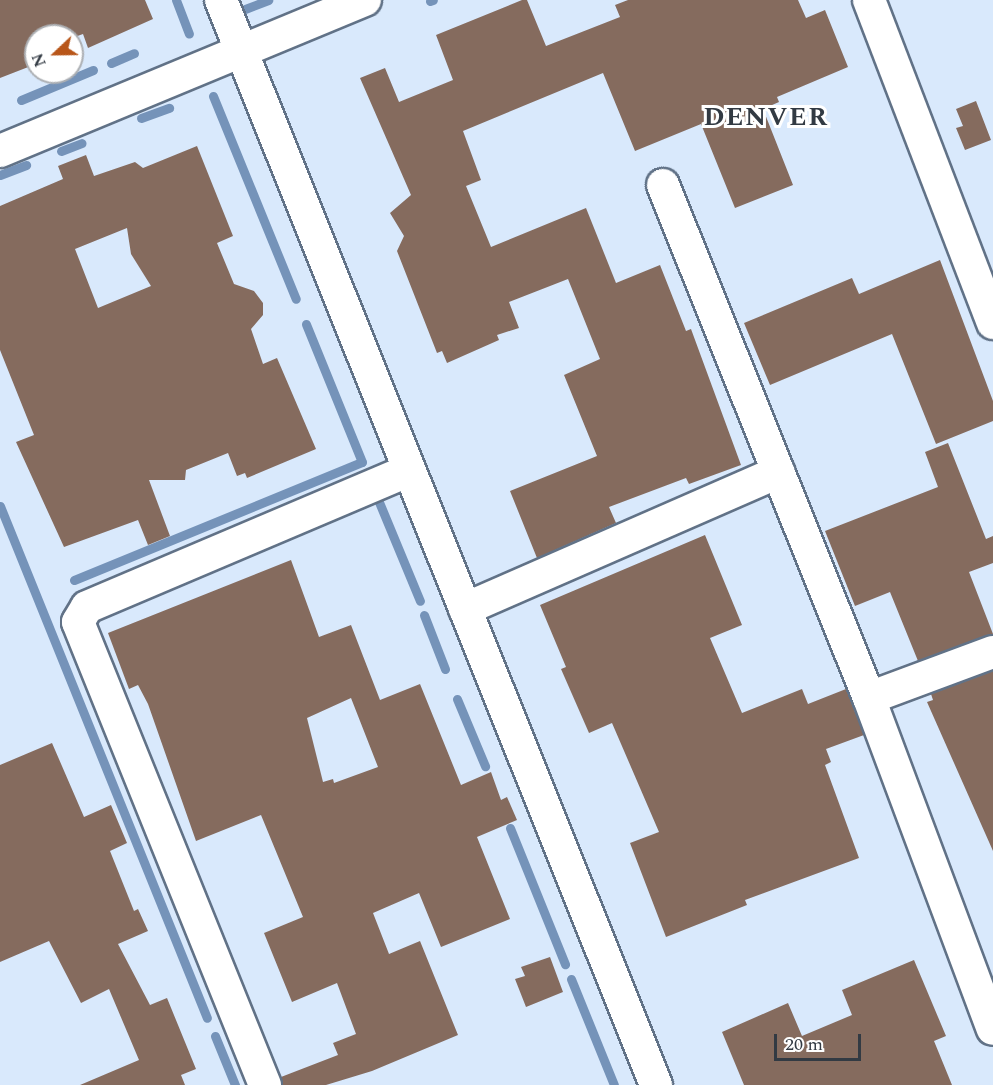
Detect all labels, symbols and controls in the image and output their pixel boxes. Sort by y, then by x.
north arrow [24,24,84,84]
text: N [26,49,53,71]
district label: DENVER [703,102,829,134]
scale bar [777,1022,864,1060]
text: 20 m [785,1031,823,1058]

